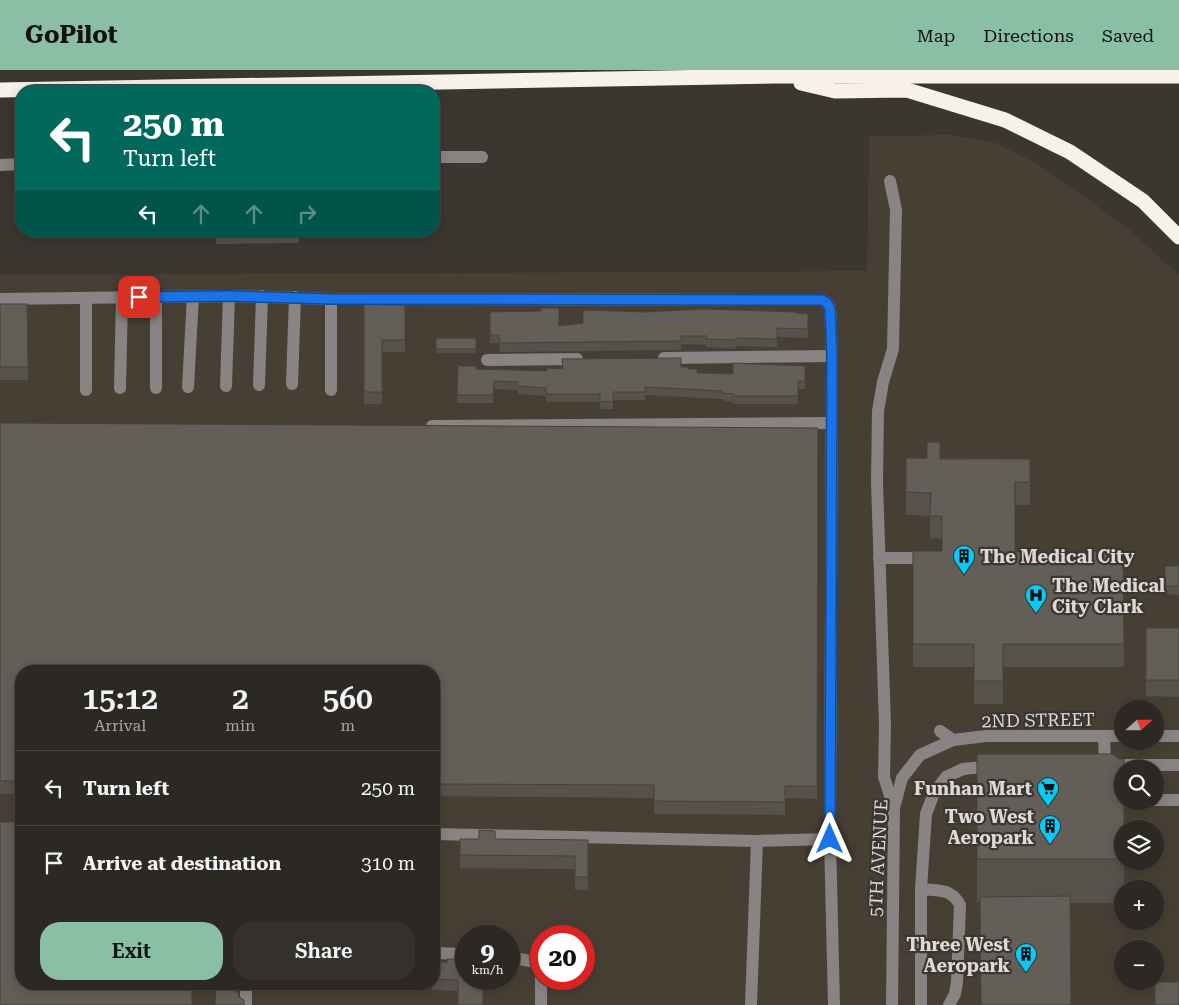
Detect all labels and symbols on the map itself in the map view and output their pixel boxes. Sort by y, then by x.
pin [118,276,160,318]
building icon: The Medical City [952,544,976,575]
place label: The Medical City [980,546,1135,567]
place label: The Medical City Clark [1052,575,1165,617]
hospital icon: The Medical City Clark [1024,583,1048,614]
north arrow [1114,700,1164,750]
street label: 2ND STREET [981,709,1095,731]
supermarket icon: Funhan Mart [1036,776,1060,807]
place label: Funhan Mart [914,778,1032,799]
street label: 5TH AVENUE [864,799,892,917]
place label: Two West Aeropark [945,806,1035,848]
position arrow [803,812,855,864]
building icon: Two West Aeropark [1038,814,1062,845]
speed limit sign: 20 [530,925,595,990]
place label: Three West Aeropark [906,934,1011,976]
building icon: Three West Aeropark [1014,942,1038,973]

